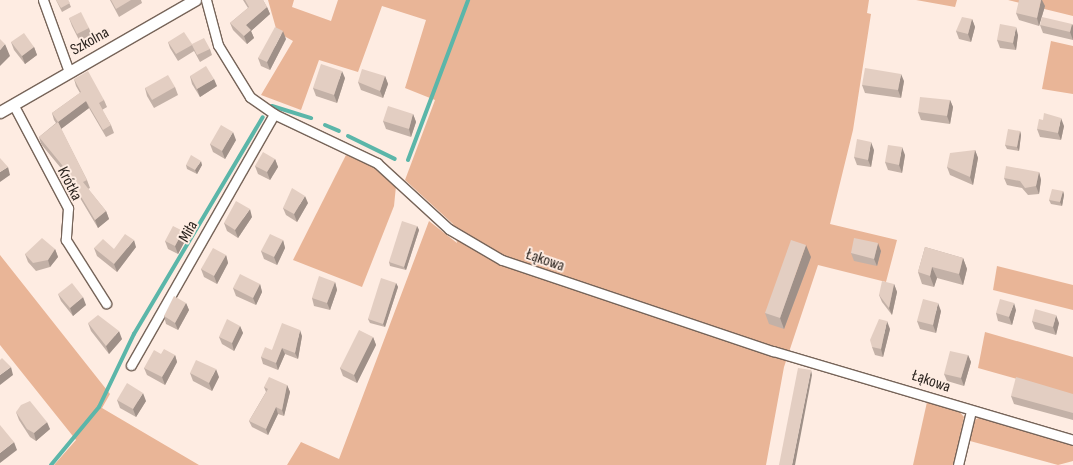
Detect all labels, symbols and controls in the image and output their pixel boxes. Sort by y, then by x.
street label: Szkolna [67,24,113,60]
street label: Krótka [52,164,86,204]
street label: Miła [175,218,203,246]
street label: Łąkowa [523,246,567,276]
street label: Łąkowa [909,367,953,397]

